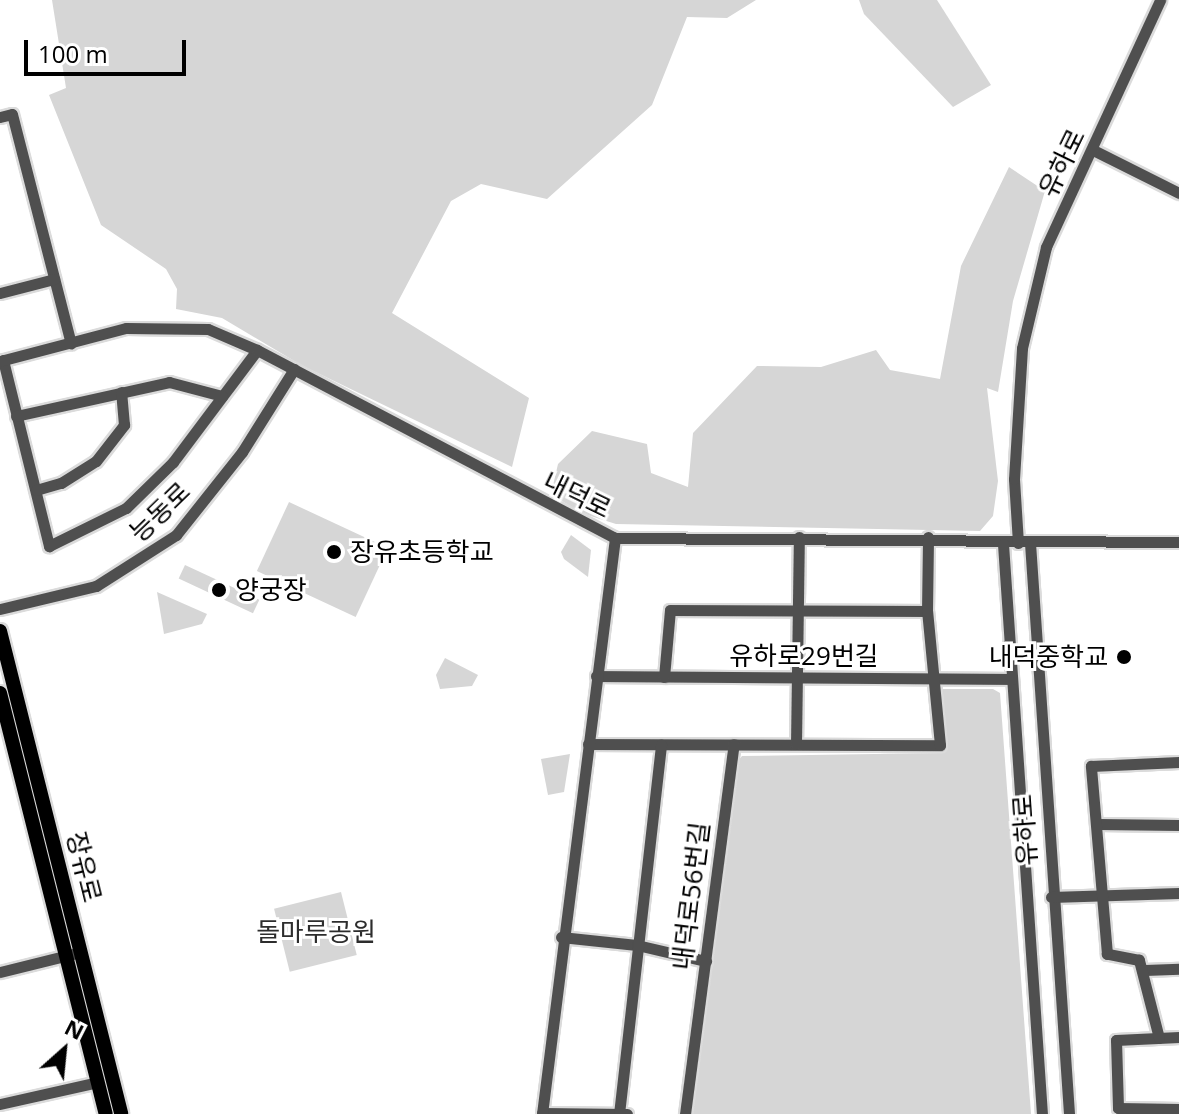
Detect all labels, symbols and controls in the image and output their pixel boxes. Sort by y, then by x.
scale bar [28,24,190,74]
text: 100 m [38,37,108,70]
street label: 유하로 [1032,124,1092,202]
street label: 내덕로 [538,465,616,525]
street label: 능동로 [123,476,197,548]
place label: 장유초등학교 [350,536,494,568]
marker: 장유초등학교 [325,543,343,561]
place label: 양궁장 [235,574,307,606]
marker: 양궁장 [210,581,228,599]
street label: 유하로29번길 [729,640,879,672]
place label: 내덕중학교 [988,641,1108,673]
marker: 내덕중학교 [1115,648,1133,666]
street label: 유하로 [1007,793,1043,867]
street label: 내덕로56번길 [666,820,716,972]
street label: 장유로 [60,828,108,906]
park label: 돌마루공원 [256,916,376,948]
north arrow [24,1010,104,1090]
text: N [60,1011,90,1046]

